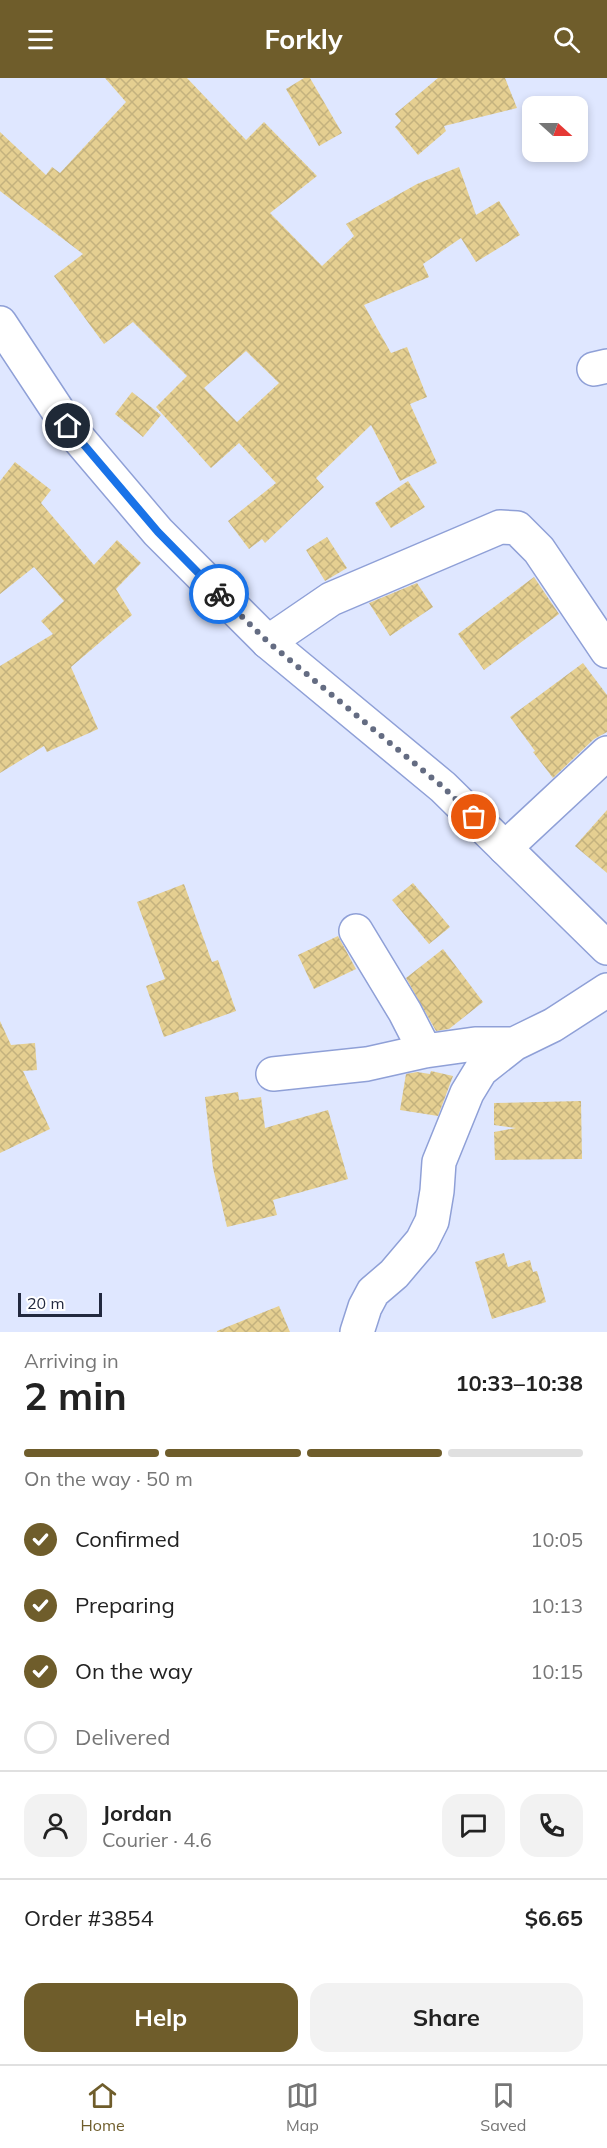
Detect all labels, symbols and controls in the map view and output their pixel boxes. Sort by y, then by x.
text: Forkly [264,22,343,56]
icon: menu [24,23,57,56]
icon: search [550,23,583,56]
north arrow [522,96,588,162]
map controls [522,96,588,162]
pin [42,400,93,451]
icon: home [51,409,84,442]
courier [189,564,249,624]
icon: bike [203,578,236,611]
pin [448,791,499,842]
icon: bag [457,800,490,833]
scale bar [18,1290,102,1318]
text: 20 m [27,1293,64,1313]
text: Arriving in [24,1348,119,1373]
text: 10:33–10:38 [455,1369,583,1397]
text: 2 min [24,1371,127,1420]
text: On the way · 50 m [24,1466,193,1491]
icon: check [24,1523,57,1556]
text: Confirmed [75,1525,180,1553]
text: 10:05 [530,1527,583,1552]
icon: check [24,1589,57,1622]
text: Preparing [75,1591,175,1619]
text: 10:13 [530,1593,583,1618]
icon: check [24,1655,57,1688]
text: On the way [75,1657,193,1685]
text: 10:15 [530,1659,583,1684]
text: Delivered [75,1723,170,1751]
button: person [24,1794,87,1857]
button: chat [442,1794,505,1857]
button: phone [520,1794,583,1857]
text: Jordan [102,1799,172,1827]
text: Courier · 4.6 [102,1827,212,1852]
text: Order #3854 [24,1904,154,1932]
text: $6.65 [525,1904,583,1932]
button: Help [24,1983,298,2052]
button: Share [310,1983,583,2052]
tab: Home [81,2079,125,2135]
tab: Map [286,2079,319,2135]
tab: Saved [480,2079,526,2135]

